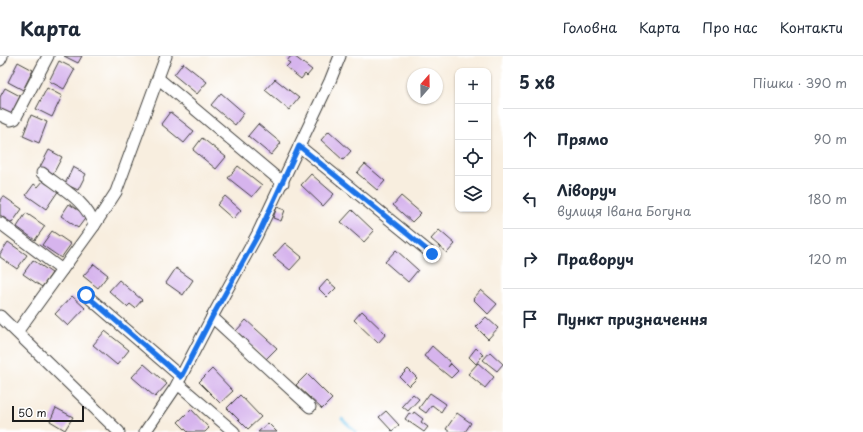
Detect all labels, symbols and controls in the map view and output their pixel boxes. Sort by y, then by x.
text: Карта [20,14,81,42]
text: Головна [563,17,617,38]
text: Карта [639,17,680,38]
text: Про нас [702,17,758,38]
text: Контакти [780,17,843,38]
north arrow [407,68,443,104]
map controls [455,68,491,212]
button: + [455,68,491,104]
text: 5 хв [519,69,555,95]
text: Пішки · 390 m [753,73,847,92]
button: − [455,104,491,140]
text: Прямо [557,127,608,150]
icon: ahead [519,128,541,150]
text: 90 m [814,129,847,148]
button: locate [455,140,491,176]
button: layers [455,176,491,212]
text: Ліворуч [557,178,617,201]
icon: left [519,188,541,210]
text: 180 m [808,189,847,208]
text: вулиця Івана Богуна [557,201,691,220]
route end [423,245,441,263]
text: Праворуч [557,247,634,270]
icon: right [519,248,541,270]
text: 120 m [808,249,847,268]
route start [77,286,95,304]
text: Пункт призначення [557,307,708,330]
icon: arrive [519,308,541,330]
scale bar [12,404,84,423]
text: 50 m [18,404,47,421]

